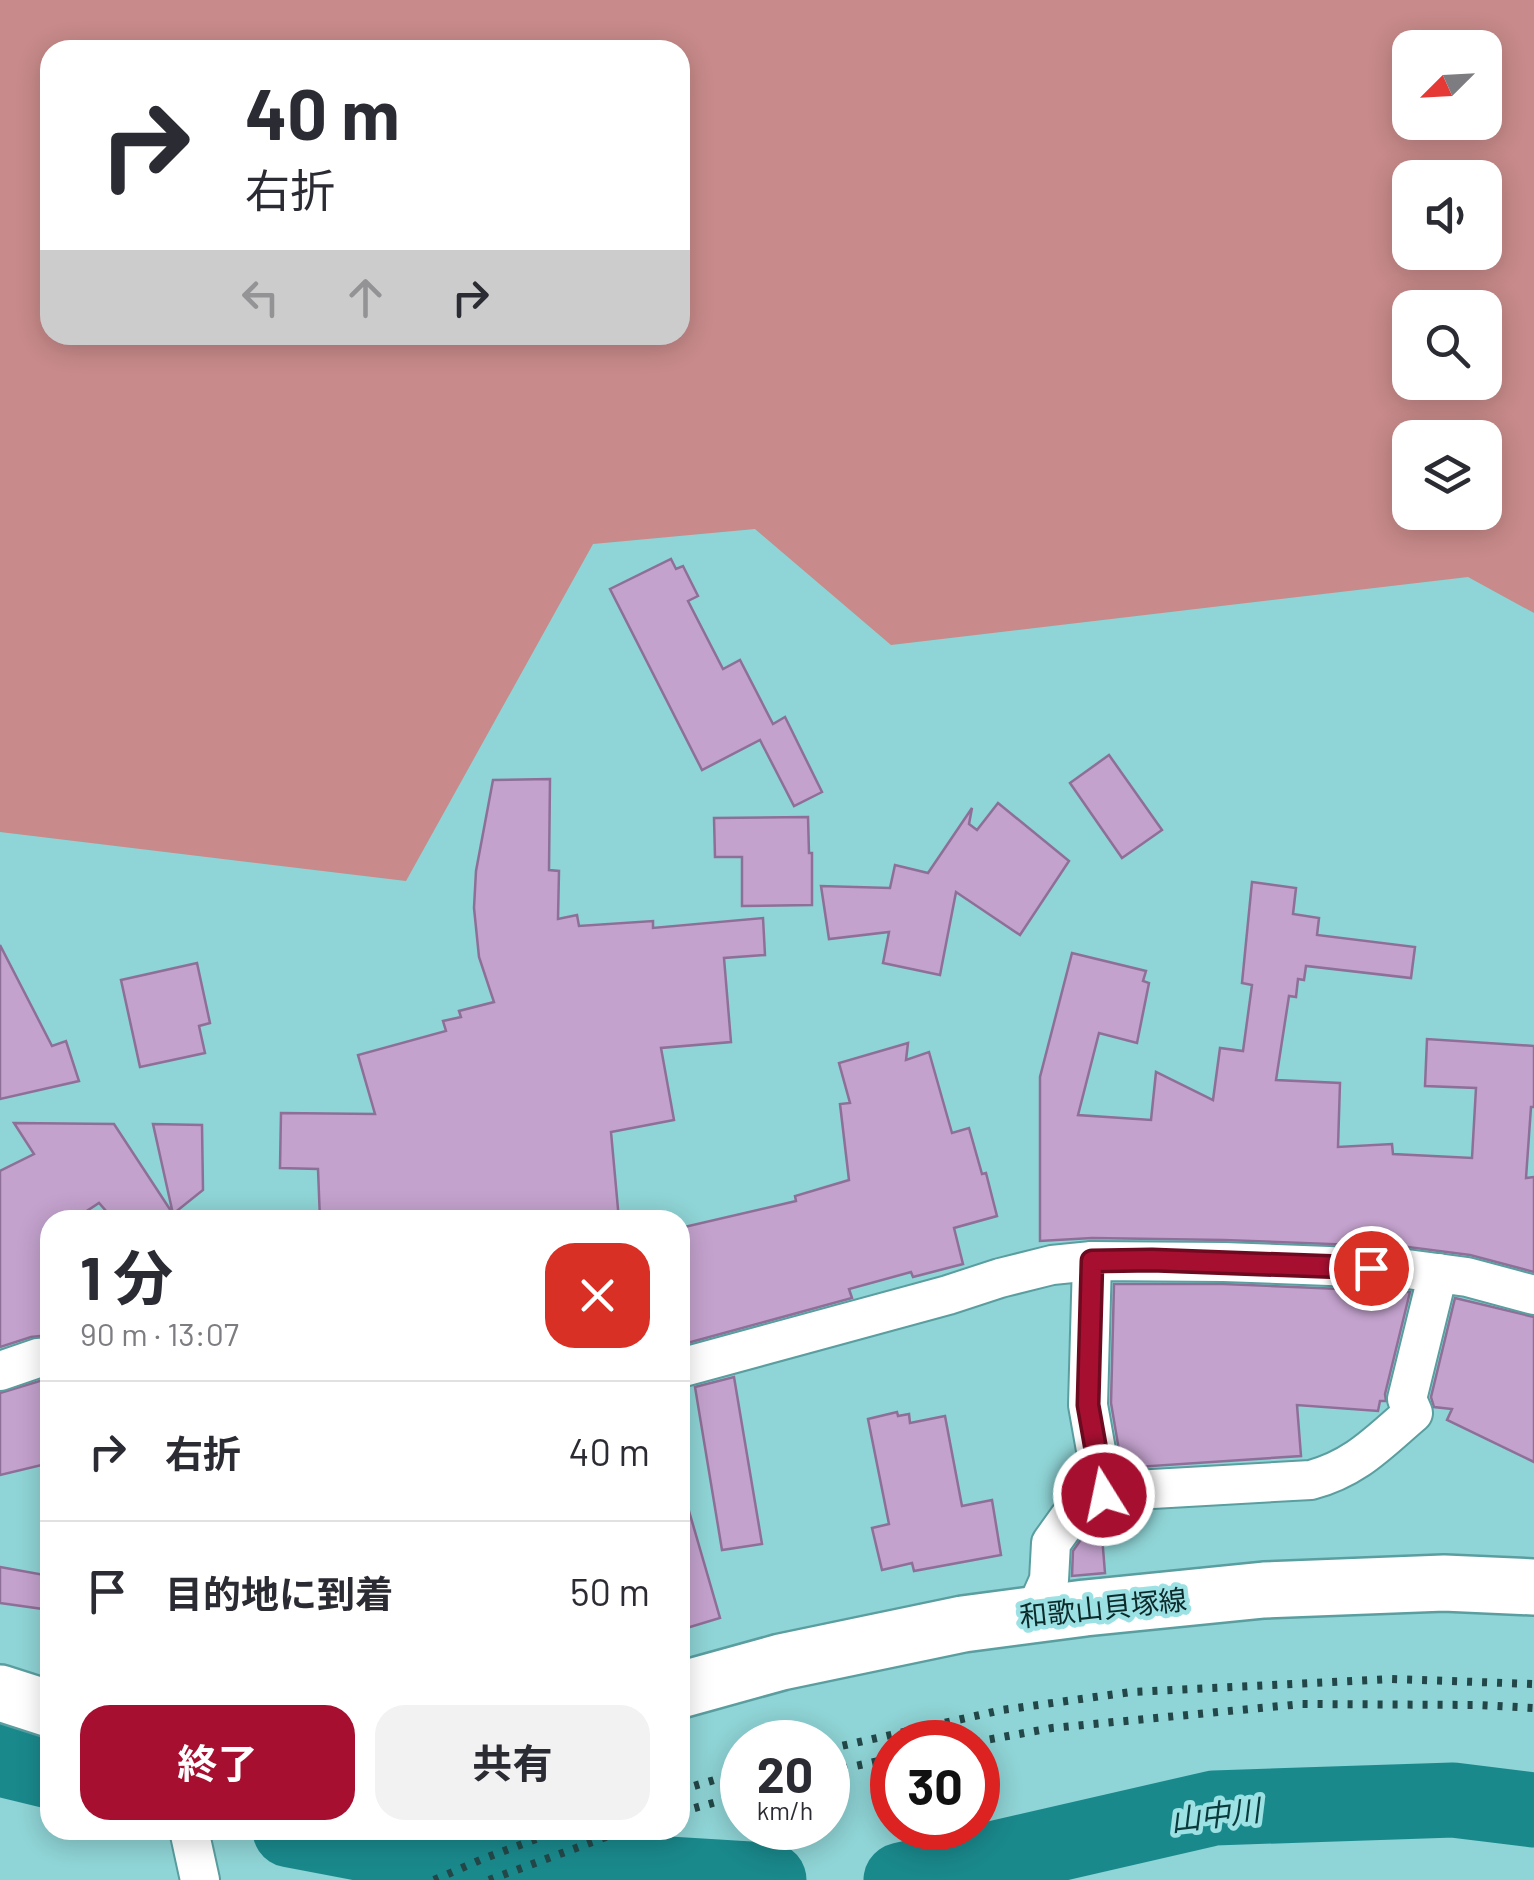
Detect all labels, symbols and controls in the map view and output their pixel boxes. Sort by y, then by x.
north arrow [1392,30,1502,140]
map controls [1392,30,1502,530]
text: 40 m [245,70,400,154]
icon: right [80,80,210,210]
button: sound [1392,160,1502,270]
text: 右折 [245,162,335,216]
icon: left [233,270,288,325]
icon: ahead [338,270,393,325]
icon: right [443,270,498,325]
button: search [1392,290,1502,400]
button: layers [1392,420,1502,530]
pin [1329,1226,1414,1311]
text: 1 分 [80,1240,173,1312]
icon: arrive [1344,1241,1399,1296]
button: close [545,1243,650,1348]
text: 90 m · 13:07 [80,1314,239,1352]
icon: right [80,1424,135,1479]
text: 40 m [569,1428,650,1474]
text: 右折 [165,1430,241,1476]
position arrow [1052,1443,1156,1547]
icon: arrive [80,1564,135,1619]
text: 50 m [570,1568,650,1614]
text: 目的地に到着 [165,1570,393,1616]
street label: 和歌山貝塚線 [1018,1581,1188,1633]
button: 終了 [80,1705,355,1820]
button: 共有 [375,1705,650,1820]
speed limit sign: 30 [870,1720,1000,1850]
text: 20 [757,1743,813,1803]
water label: 山中川 [1168,1790,1265,1837]
text: km/h [757,1795,813,1825]

